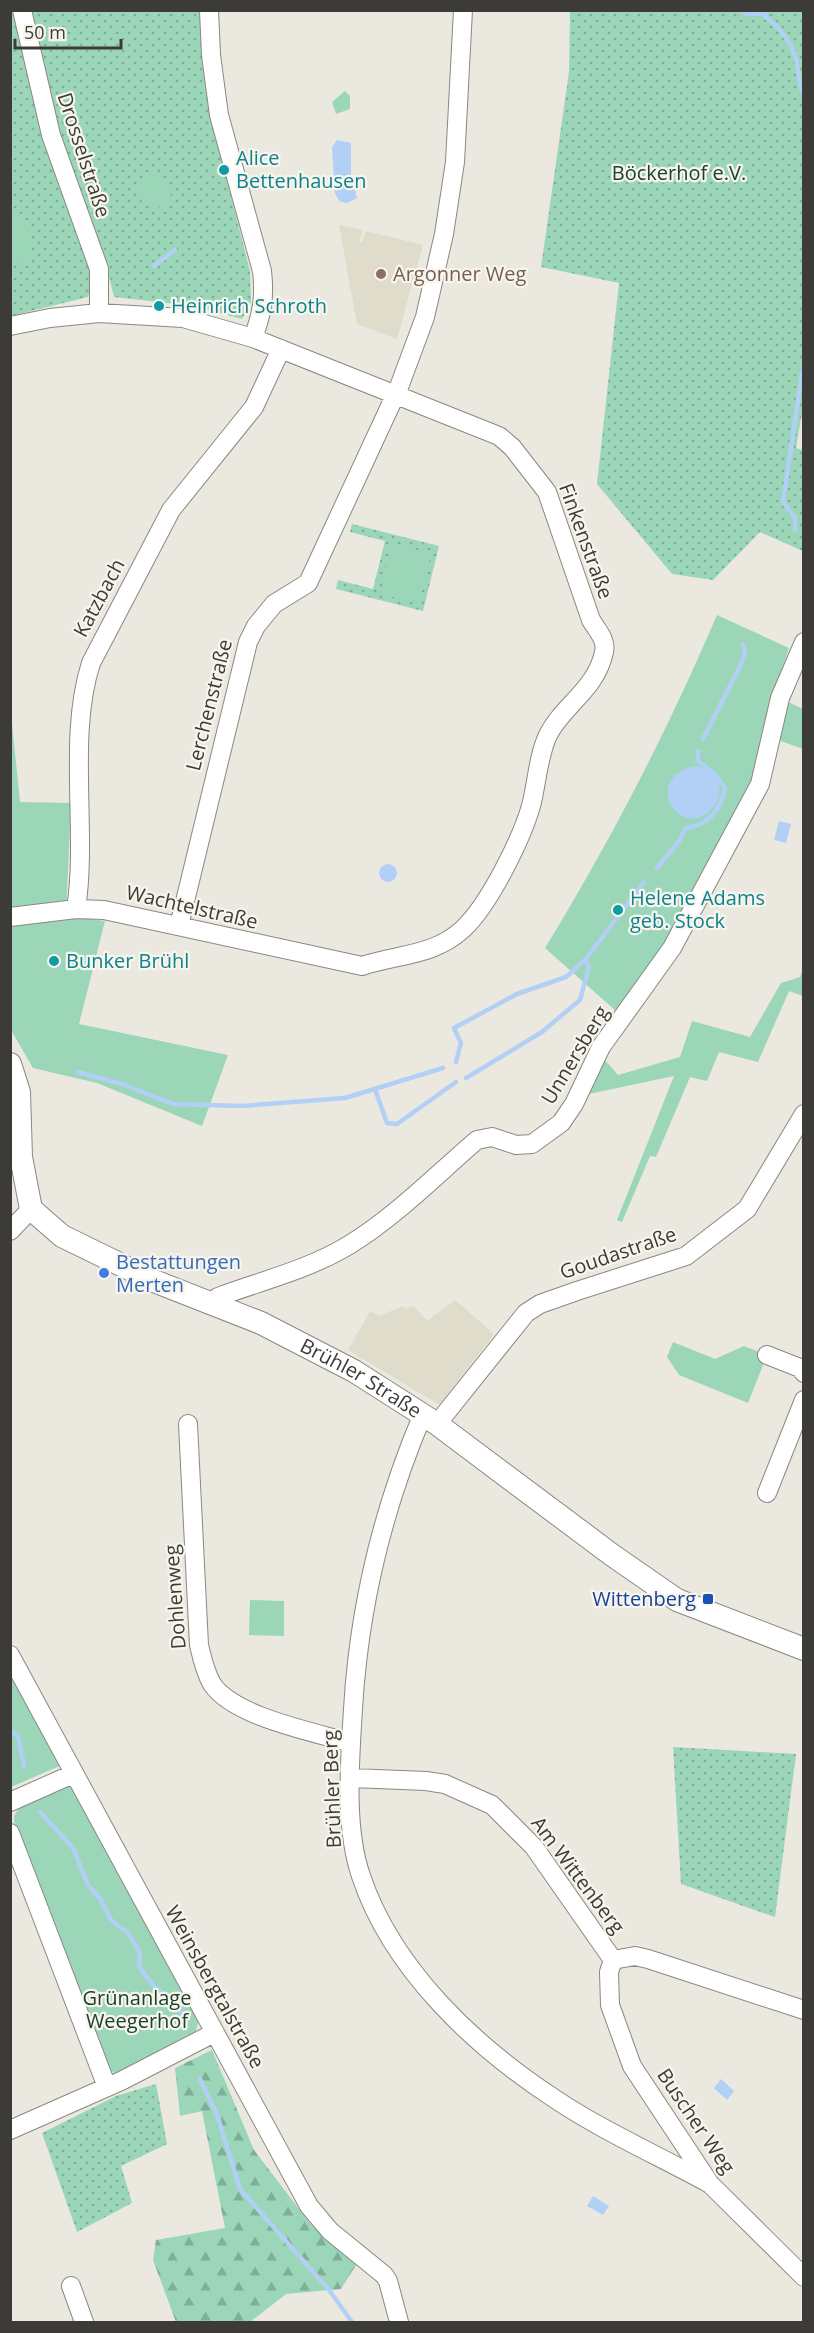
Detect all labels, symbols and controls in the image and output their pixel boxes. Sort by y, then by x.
scale bar [15,12,122,50]
text: 50 m [24,20,66,44]
street label: Drosselstraße [52,89,117,221]
place label: Alice Bettenhausen [236,144,367,194]
park label: Böckerhof e.V. [612,159,746,186]
marker: Alice Bettenhausen [217,163,231,177]
place label: Argonner Weg [393,260,527,287]
marker: Argonner Weg [374,267,388,281]
place label: Heinrich Schroth [171,292,327,319]
marker: Heinrich Schroth [152,299,166,313]
street label: Finkenstraße [553,479,620,602]
street label: Katzbach [67,554,130,642]
street label: Lerchenstraße [179,636,238,774]
street label: Wachtelstraße [124,878,261,935]
place label: Helene Adams geb. Stock [630,884,765,934]
marker: Helene Adams geb. Stock [611,903,625,917]
place label: Bunker Brühl [66,947,189,974]
marker: Bunker Brühl [47,954,61,968]
street label: Unnersberg [535,1000,615,1109]
street label: Goudastraße [556,1220,680,1285]
place label: Bestattungen Merten [116,1248,241,1298]
marker: Bestattungen Merten [97,1266,111,1280]
street label: Brühler Straße [296,1332,427,1424]
street label: Dohlenweg [157,1544,192,1650]
place label: Wittenberg [592,1585,696,1612]
marker: Wittenberg [701,1592,715,1606]
street label: Brühler Berg [316,1729,347,1849]
street label: Am Wittenberg [525,1811,631,1939]
street label: Weinsbergtalstraße [160,1901,271,2073]
park label: Grünanlage Weegerhof [83,1984,191,2034]
street label: Buscher Weg [651,2063,742,2179]

